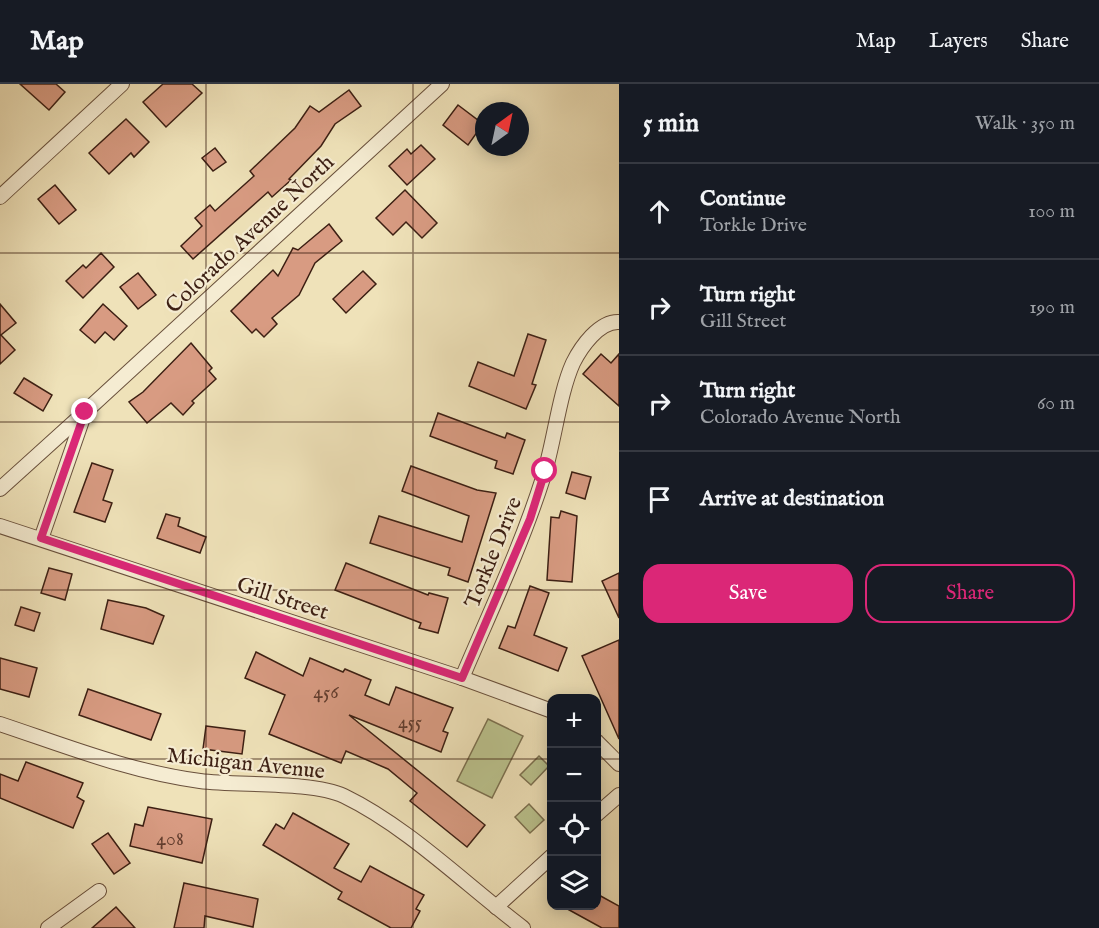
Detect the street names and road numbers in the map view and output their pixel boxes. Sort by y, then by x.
street label: Colorado Avenue North [160,149,341,320]
street label: Torkle Drive [459,493,529,613]
street label: Gill Street [233,571,332,627]
street label: Michigan Avenue [165,742,326,786]

